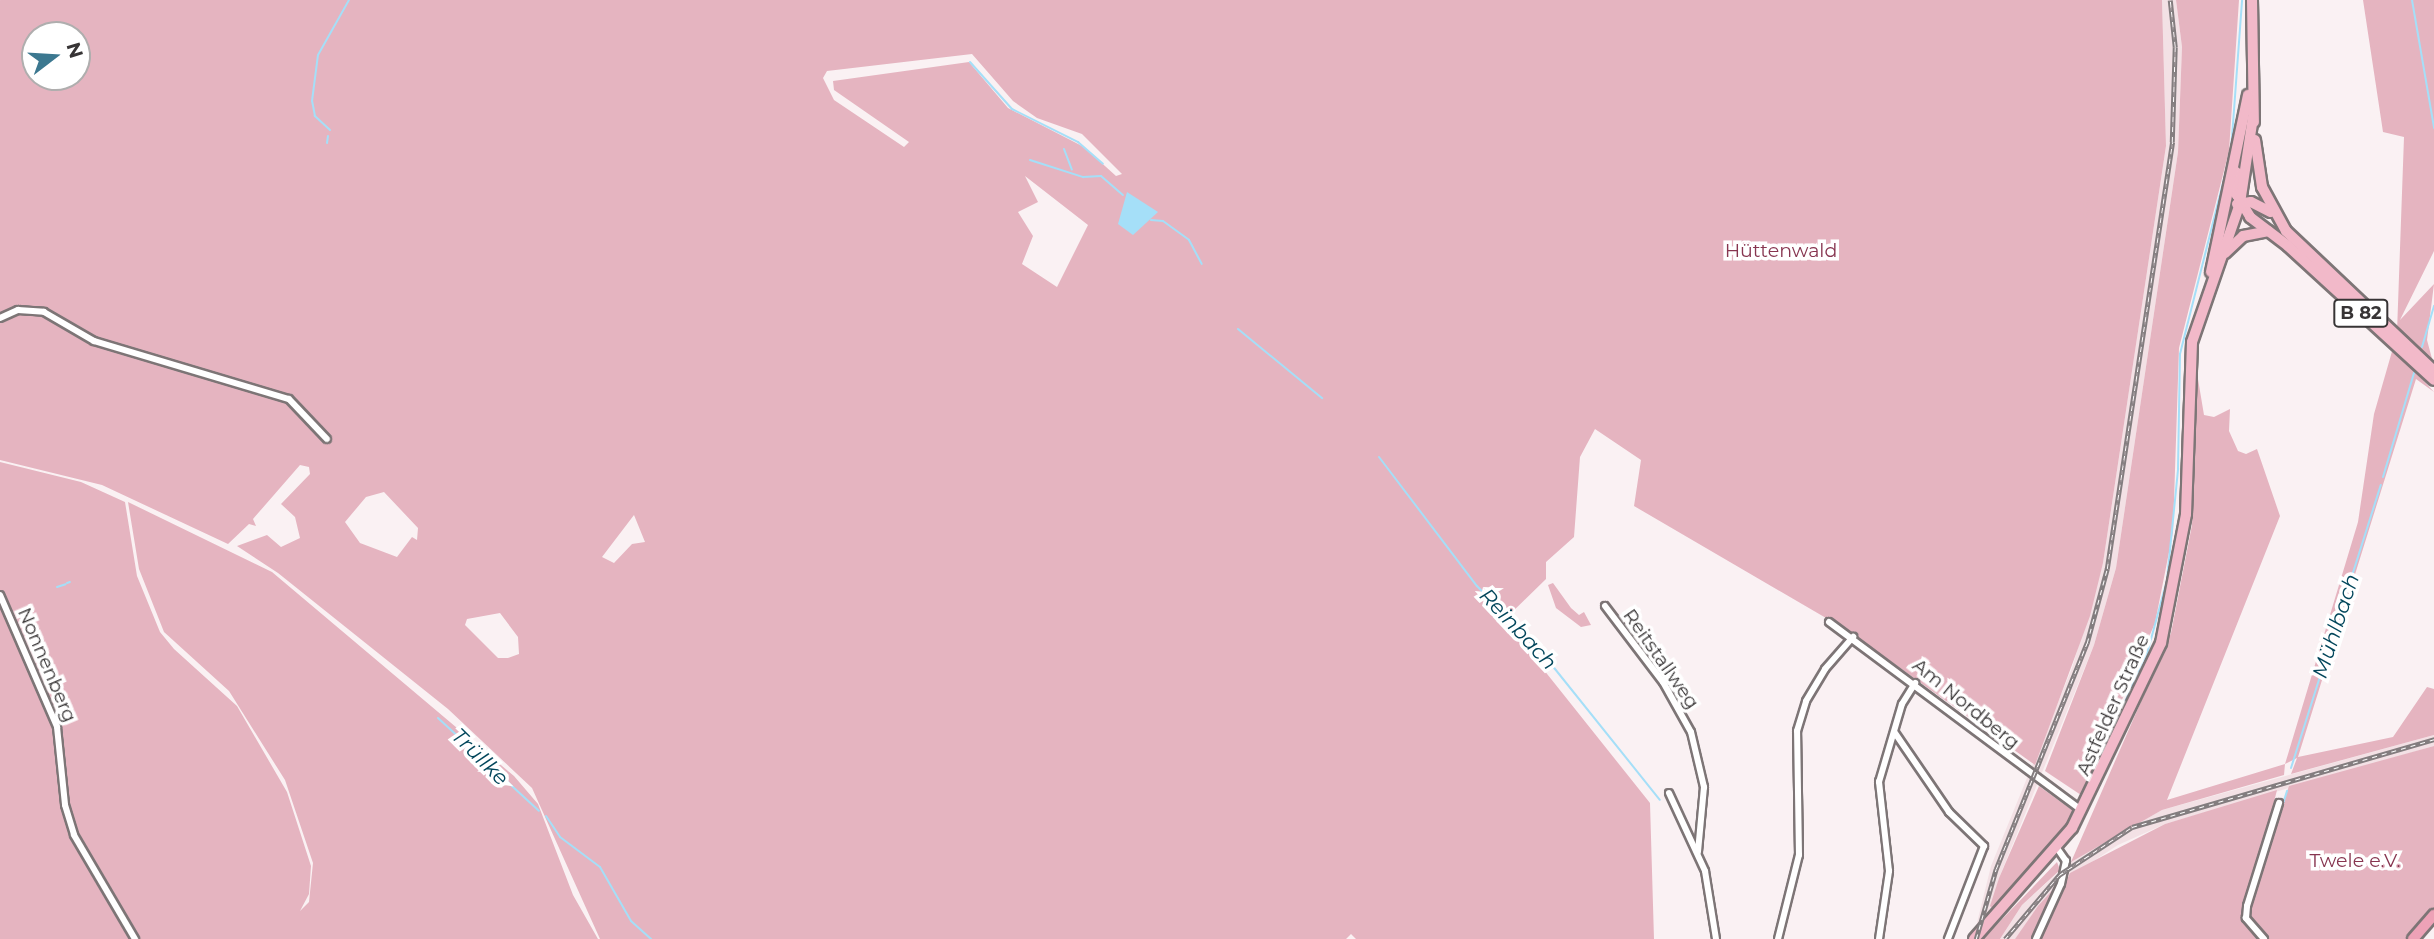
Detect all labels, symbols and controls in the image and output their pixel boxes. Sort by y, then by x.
north arrow [21,21,91,91]
text: N [61,40,88,61]
park label: Hüttenwald [1725,240,1837,262]
road number: B 82 [2333,298,2389,328]
water label: Mühlbach [2307,571,2365,681]
water label: Reinbach [1474,583,1562,675]
street label: Nonnenberg [13,604,81,726]
street label: Reitstallweg [1618,605,1704,713]
street label: Astfelder Straße [2072,631,2154,779]
street label: Am Nordberg [1908,654,2024,754]
water label: Trüllke [446,723,514,791]
park label: Twele e.V. [2309,850,2401,872]

